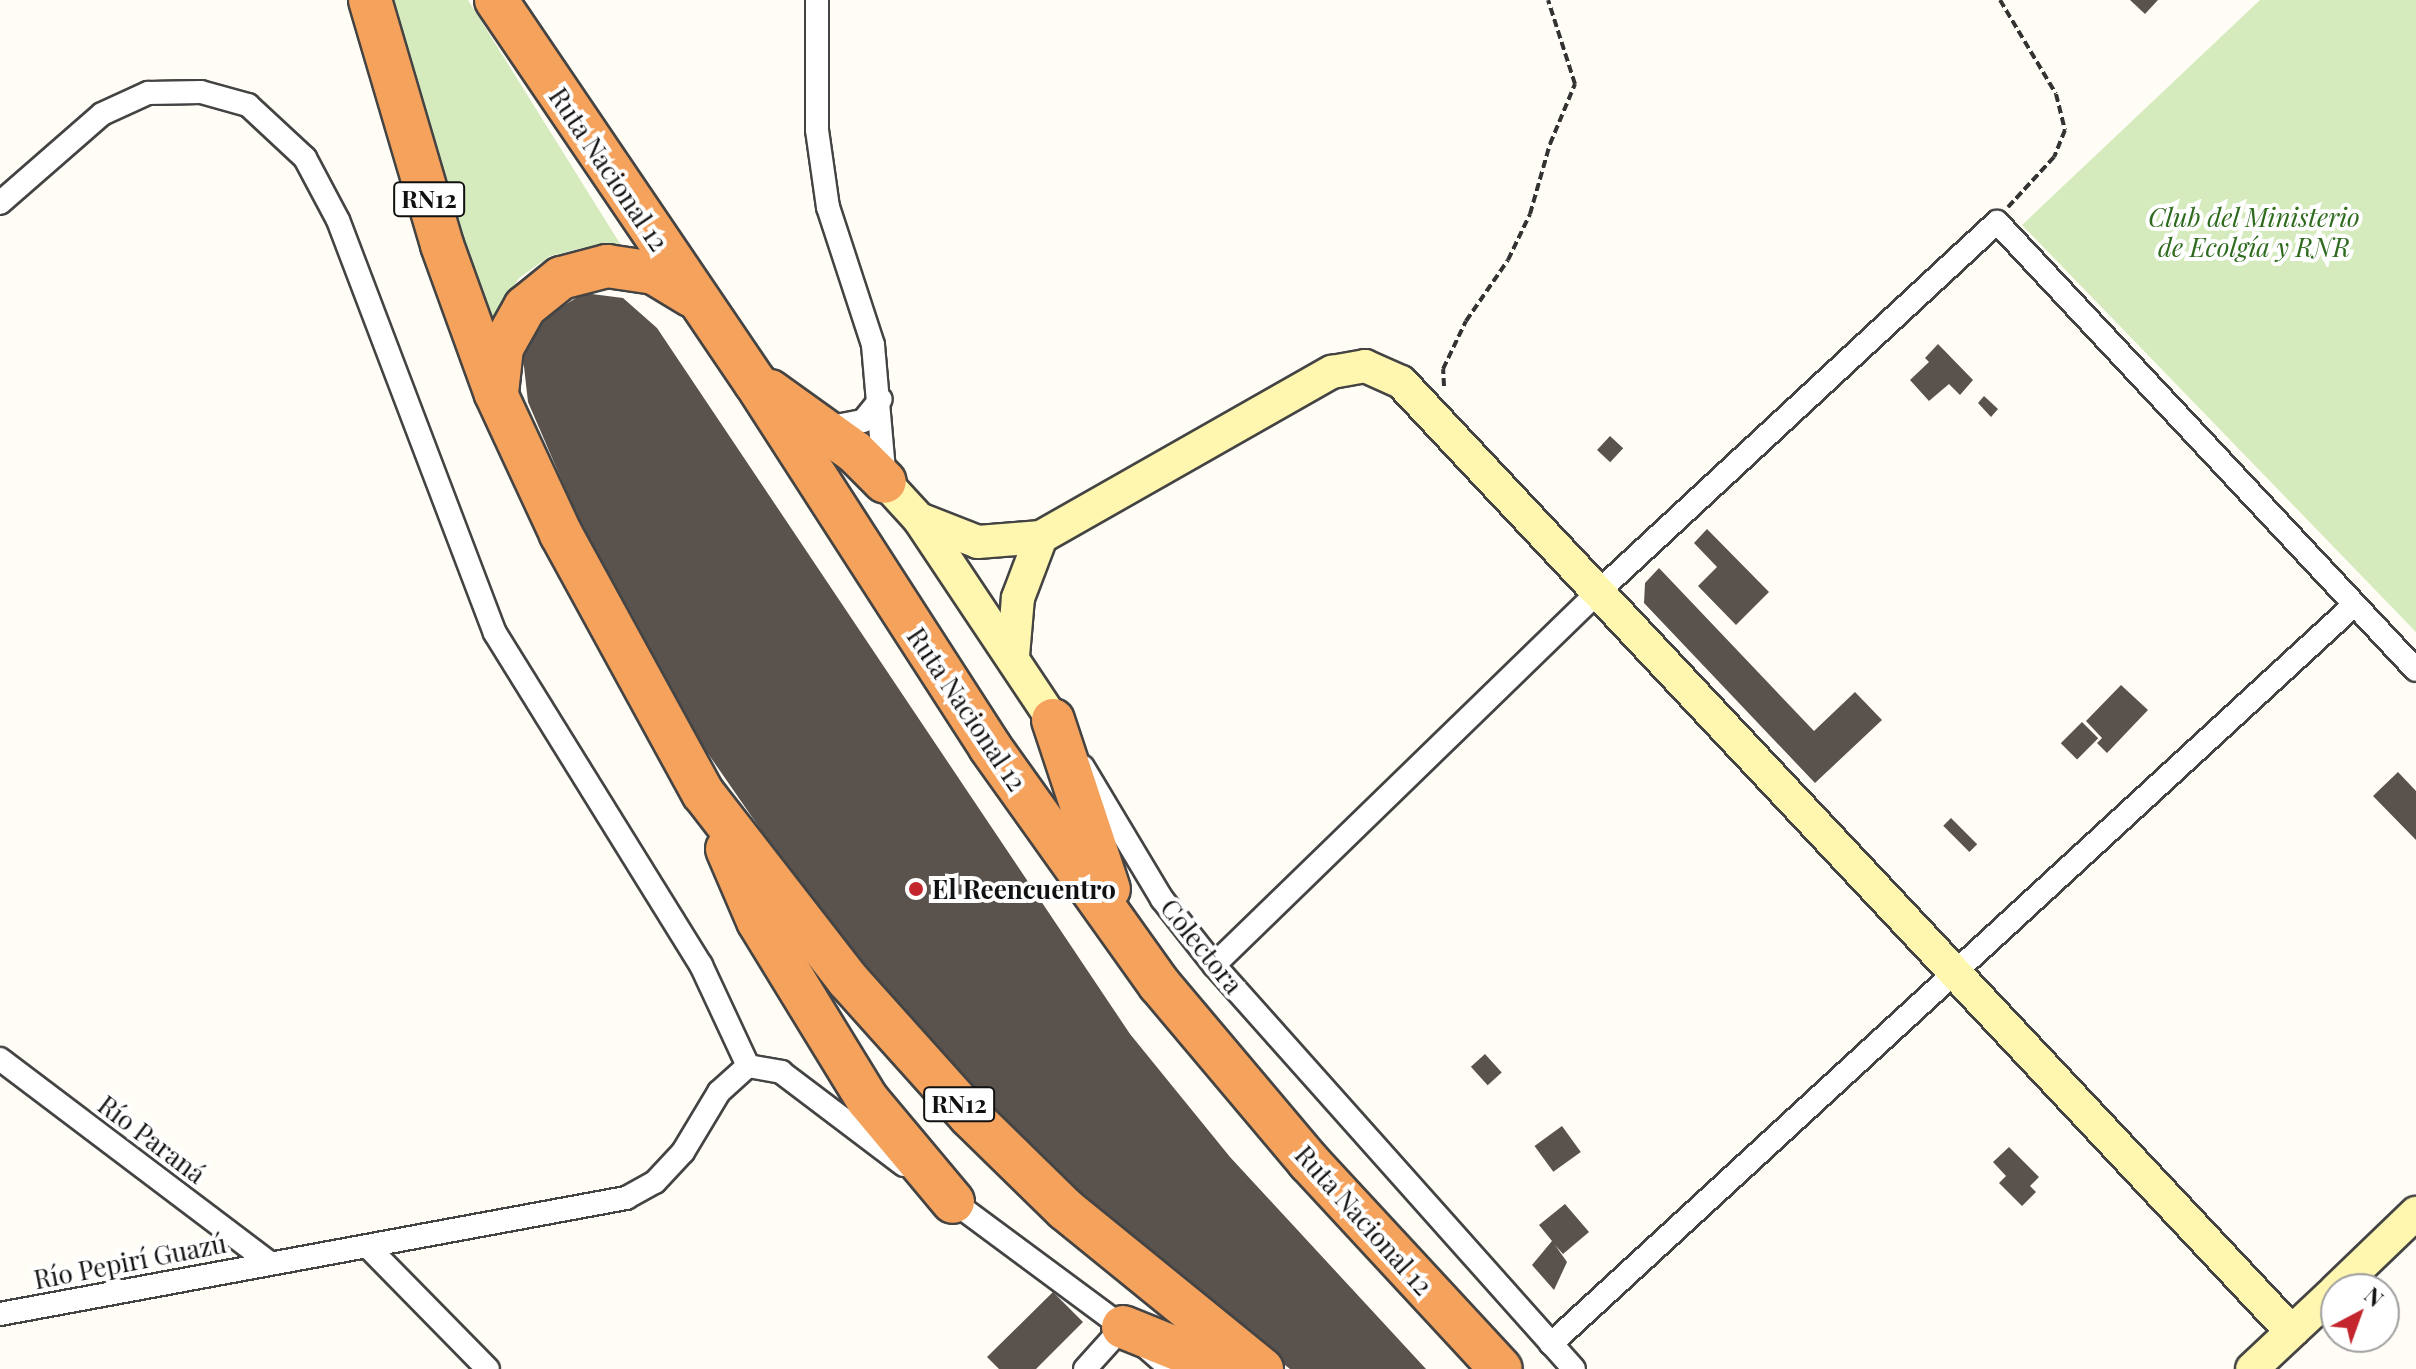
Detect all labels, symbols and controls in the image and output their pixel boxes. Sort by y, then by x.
street label: Ruta Nacional 12 [543,81,675,257]
road number: RN12 [393,179,465,219]
park label: Club del Ministerio de Ecolgía y RNR [2148,201,2360,262]
street label: Ruta Nacional 12 [901,621,1033,797]
place label: El Reencuentro [932,873,1116,905]
marker: El Reencuentro [907,880,925,898]
street label: Colectora [1154,892,1250,1000]
road number: RN12 [923,1084,995,1124]
street label: Río Paraná [92,1089,212,1189]
street label: Ruta Nacional 12 [1289,1139,1439,1301]
street label: Río Pepirí Guazú [31,1227,229,1295]
north arrow [2320,1273,2400,1353]
text: N [2359,1280,2390,1313]

